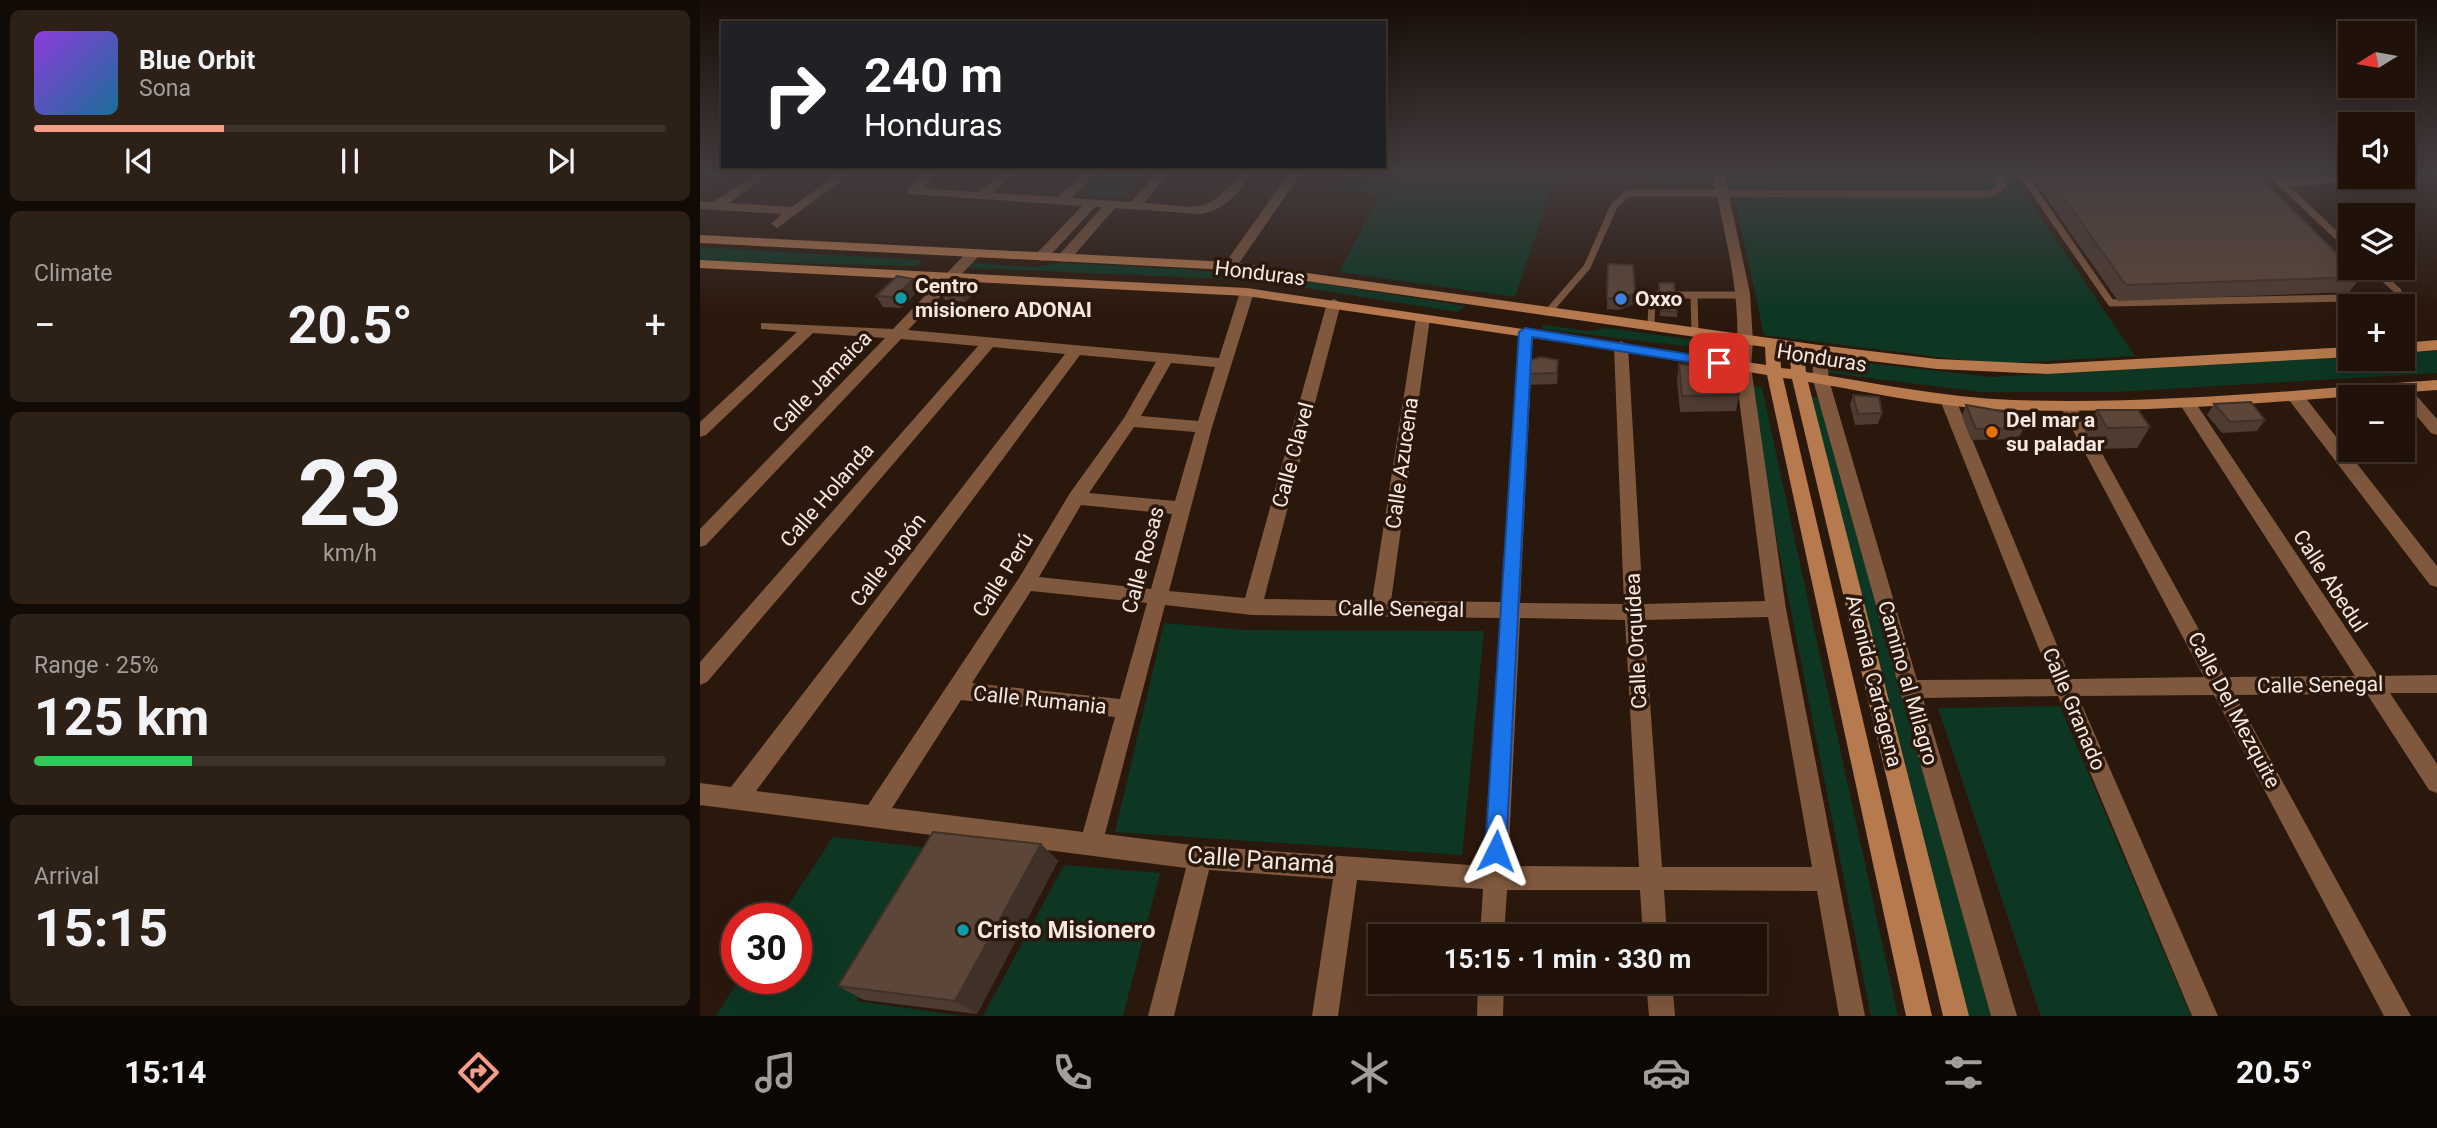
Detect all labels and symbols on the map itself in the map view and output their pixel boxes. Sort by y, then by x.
north arrow [2338,21,2415,98]
street label: Honduras [1213,256,1307,290]
place label: Centro misionero ADONAI [915,274,1092,322]
place label: Oxxo [1635,287,1683,311]
marker: Centro misionero ADONAI [893,290,909,306]
marker: Oxxo [1613,291,1629,307]
street label: Calle Jamaica [768,326,876,438]
pin [1689,333,1749,393]
street label: Honduras [1775,339,1869,377]
street label: Calle Azucena [1381,396,1423,530]
street label: Calle Clavel [1267,400,1319,510]
place label: Del mar a su paladar [2006,408,2105,456]
marker: Del mar a su paladar [1984,424,2000,440]
street label: Calle Holanda [775,438,879,552]
street label: Calle Rosas [1117,504,1169,616]
street label: Calle Japón [845,509,931,611]
street label: Calle Abedul [2288,525,2372,637]
street label: Calle Perú [968,529,1038,621]
street label: Calle Orquídea [1620,572,1652,710]
street label: Avenida Cartagena [1841,592,1907,770]
street label: Calle Senegal [1338,596,1464,622]
street label: Camino al Milagro [1873,598,1943,768]
street label: Calle Del Mezquite [2183,628,2285,792]
street label: Calle Granado [2037,644,2111,774]
street label: Calle Senegal [2257,672,2383,698]
street label: Calle Rumania [972,681,1108,719]
position arrow [1459,814,1533,888]
street label: Calle Panamá [1186,841,1336,879]
speed limit sign: 30 [721,903,812,994]
place label: Cristo Misionero [977,916,1155,944]
marker: Cristo Misionero [955,922,971,938]

